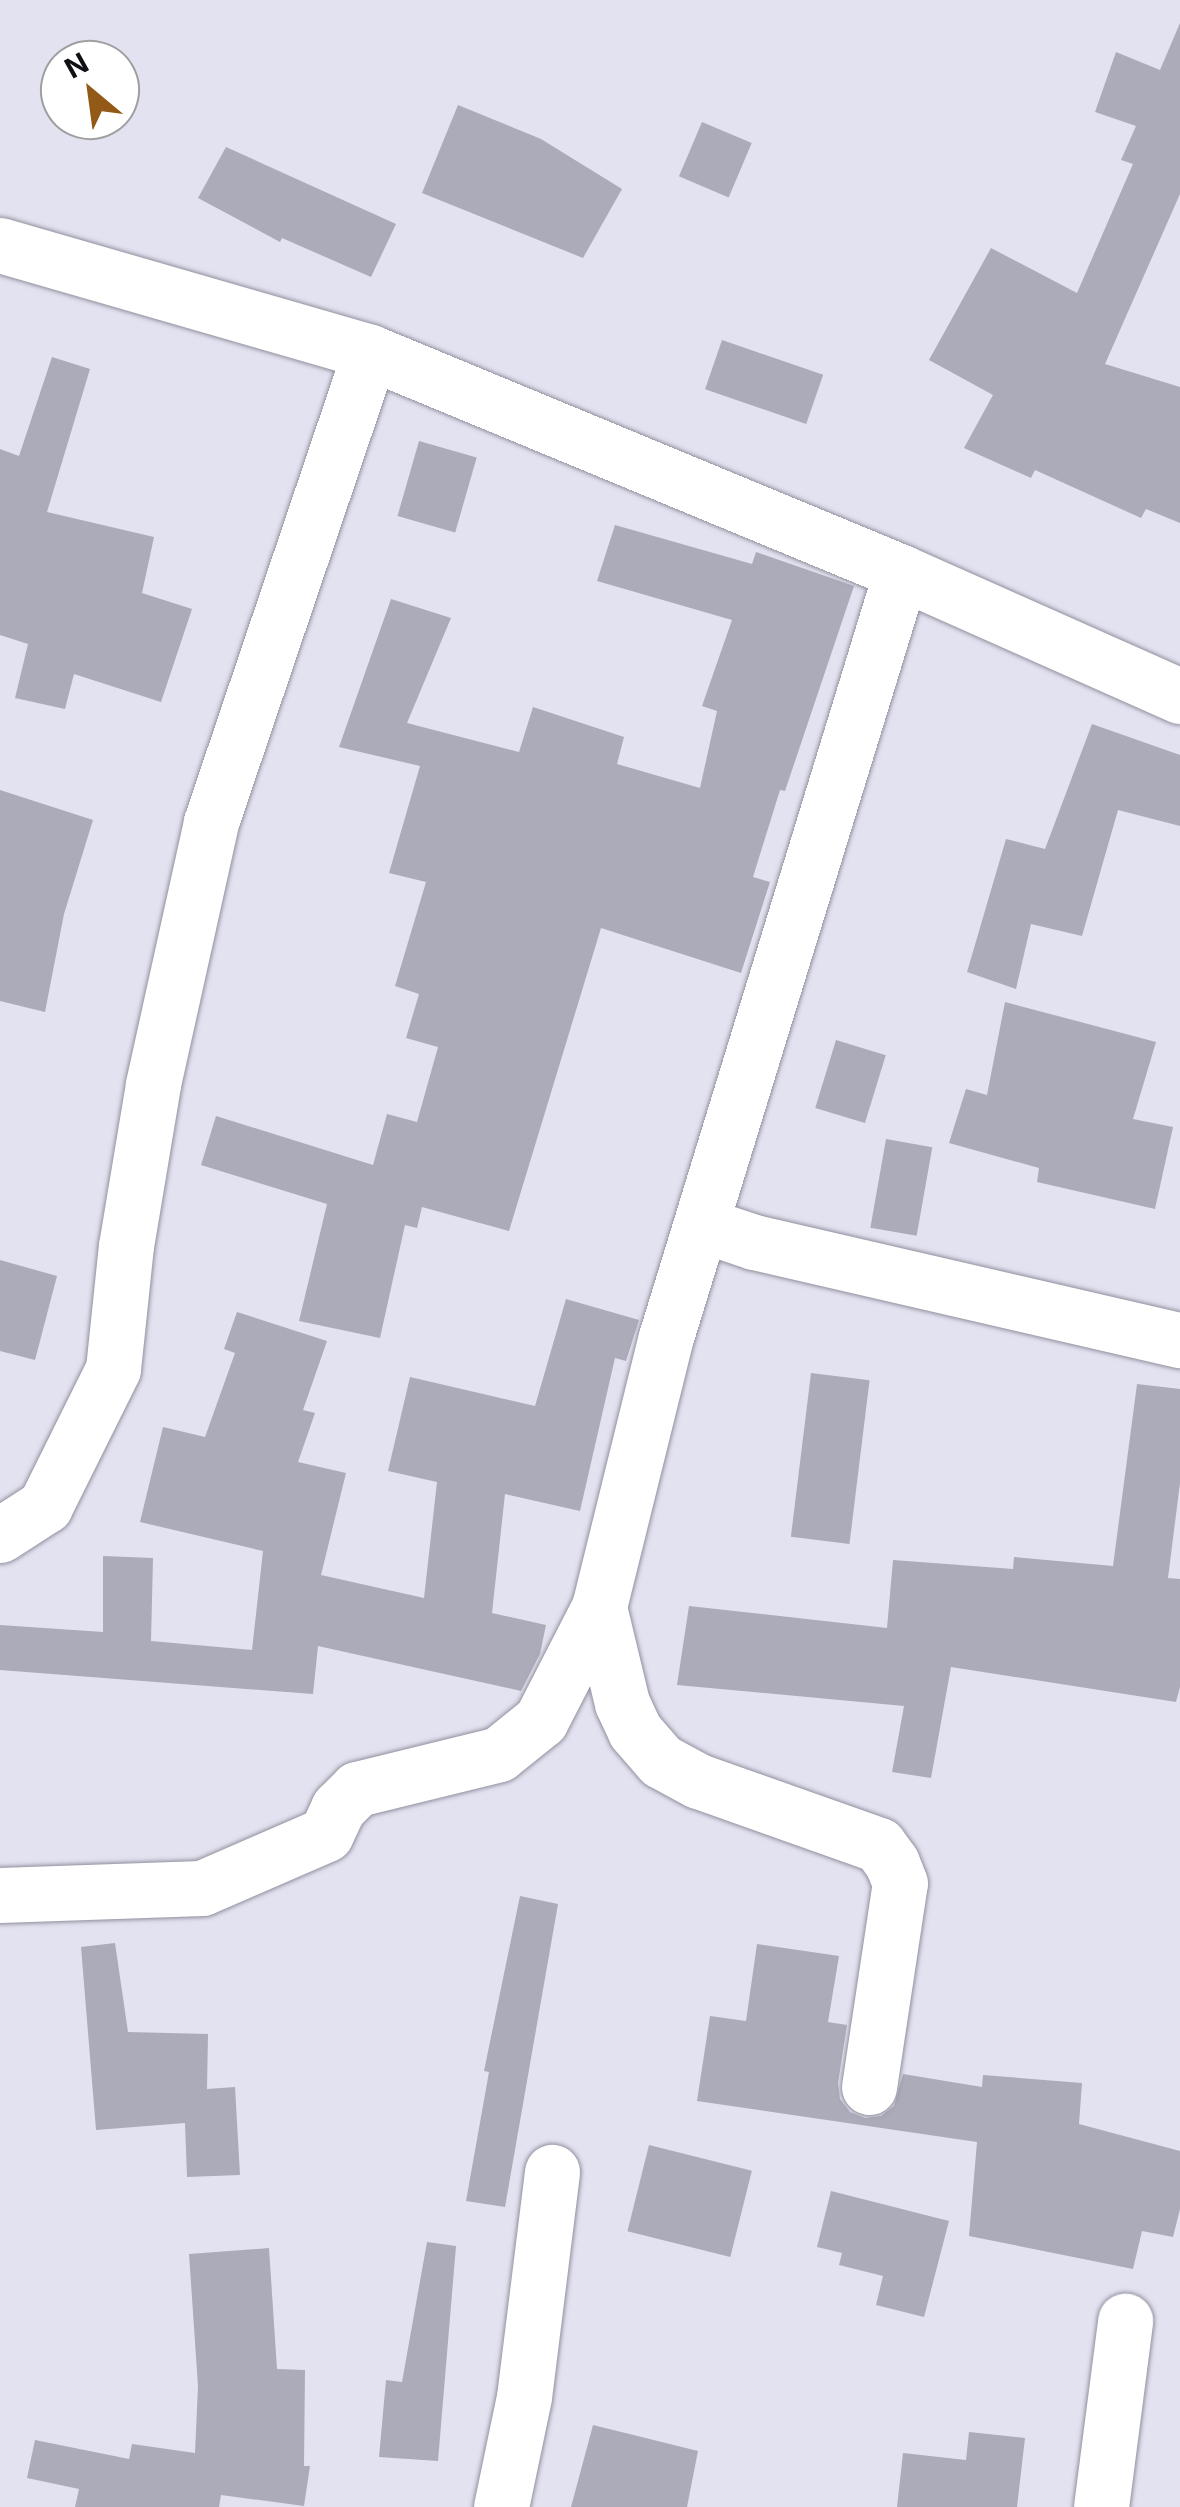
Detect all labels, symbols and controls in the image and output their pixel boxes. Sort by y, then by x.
north arrow [40,40,140,140]
text: N [59,45,94,86]

